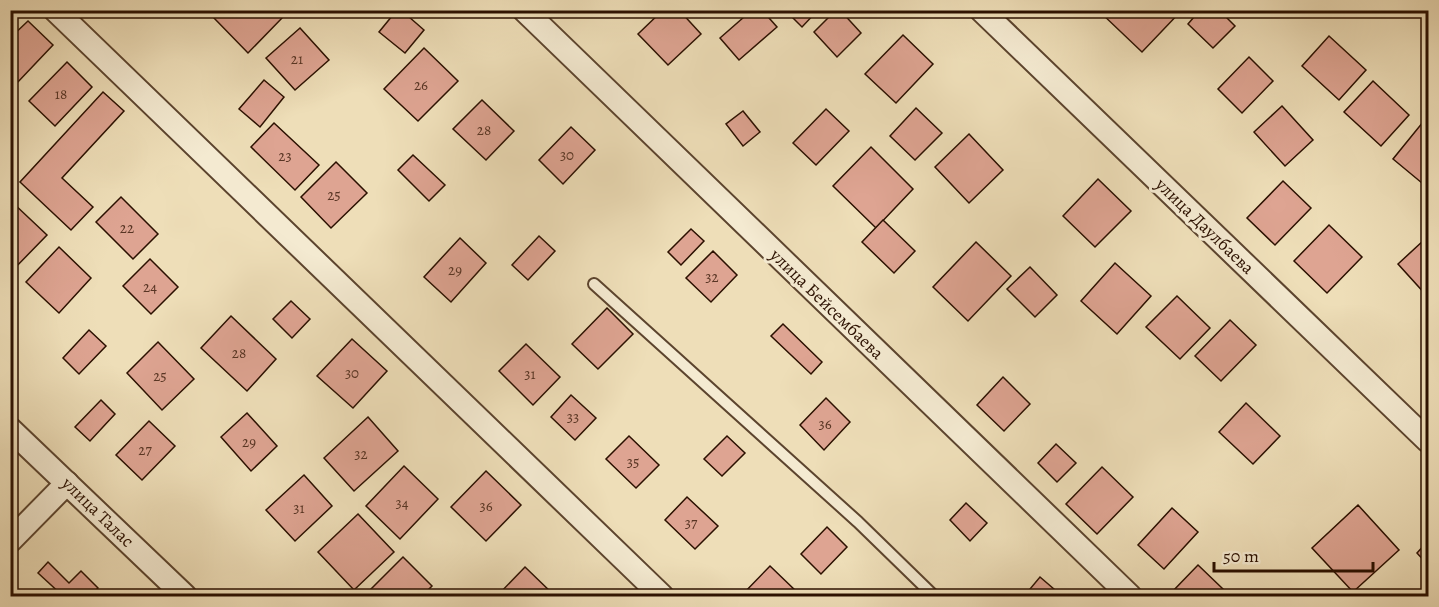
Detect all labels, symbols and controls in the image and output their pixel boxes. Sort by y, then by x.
house number: 21 [291,49,303,69]
house number: 26 [414,75,428,95]
house number: 18 [55,84,67,104]
house number: 28 [477,120,491,140]
house number: 30 [560,145,574,165]
house number: 23 [278,146,292,166]
street label: улица Даулбаева [1150,172,1260,280]
house number: 25 [327,185,341,205]
house number: 22 [120,218,134,238]
street label: улица Бейсембаева [764,243,890,365]
house number: 29 [448,260,462,280]
house number: 32 [705,267,719,287]
house number: 24 [143,277,157,297]
house number: 28 [232,343,246,363]
house number: 30 [345,363,359,383]
house number: 31 [524,364,536,384]
house number: 25 [153,366,167,386]
house number: 33 [567,407,579,427]
house number: 36 [818,414,832,434]
house number: 29 [242,432,256,452]
house number: 27 [138,440,152,460]
house number: 32 [354,444,368,464]
house number: 35 [627,452,639,472]
street label: улица Талас [56,471,139,553]
house number: 34 [395,493,409,513]
house number: 36 [479,496,493,516]
house number: 31 [293,498,305,518]
house number: 37 [685,513,698,533]
scale bar [1214,535,1373,573]
text: 50 m [1223,544,1259,568]

